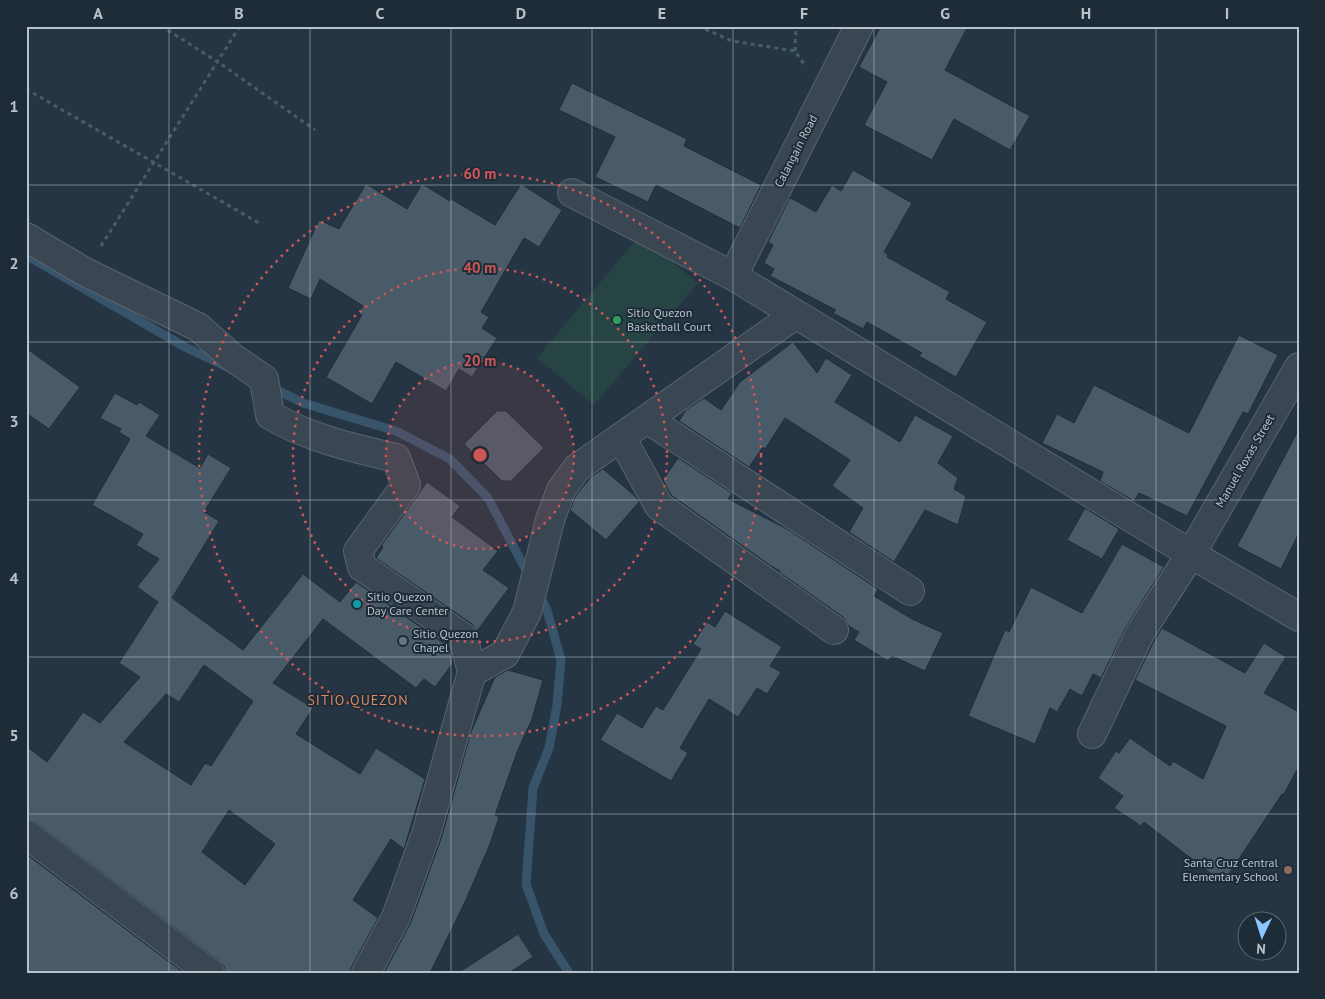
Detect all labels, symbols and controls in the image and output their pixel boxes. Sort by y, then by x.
text: A [93,3,103,23]
text: B [234,3,244,23]
text: C [376,3,385,23]
text: D [516,3,526,23]
text: E [658,3,666,23]
text: F [800,3,808,23]
text: G [940,3,950,23]
text: H [1081,3,1091,23]
text: I [1225,3,1229,23]
text: 1 [9,96,19,116]
street label: Calangain Road [771,112,820,190]
text: 60 m [464,164,496,183]
text: 2 [9,253,19,273]
text: 40 m [464,258,496,277]
place label: Sitio Quezon Basketball Court [627,305,711,334]
marker: Sitio Quezon Basketball Court [611,314,623,326]
text: 20 m [464,351,496,370]
text: 3 [9,411,19,431]
street label: Manuel Roxas Street [1212,412,1277,510]
centre of rings [471,446,489,464]
text: 4 [9,568,19,588]
place label: Sitio Quezon Day Care Center [367,589,448,618]
marker: Sitio Quezon Day Care Center [351,598,363,610]
place label: Sitio Quezon Chapel [413,626,478,655]
marker: Sitio Quezon Chapel [397,635,409,647]
district label: SITIO QUEZON [307,691,409,709]
text: 5 [9,725,19,745]
place label: Santa Cruz Central Elementary School [1182,855,1278,884]
marker: Santa Cruz Central Elementary School [1282,864,1294,876]
text: 6 [9,883,19,903]
north arrow [1238,912,1288,962]
text: N [1256,940,1266,958]

